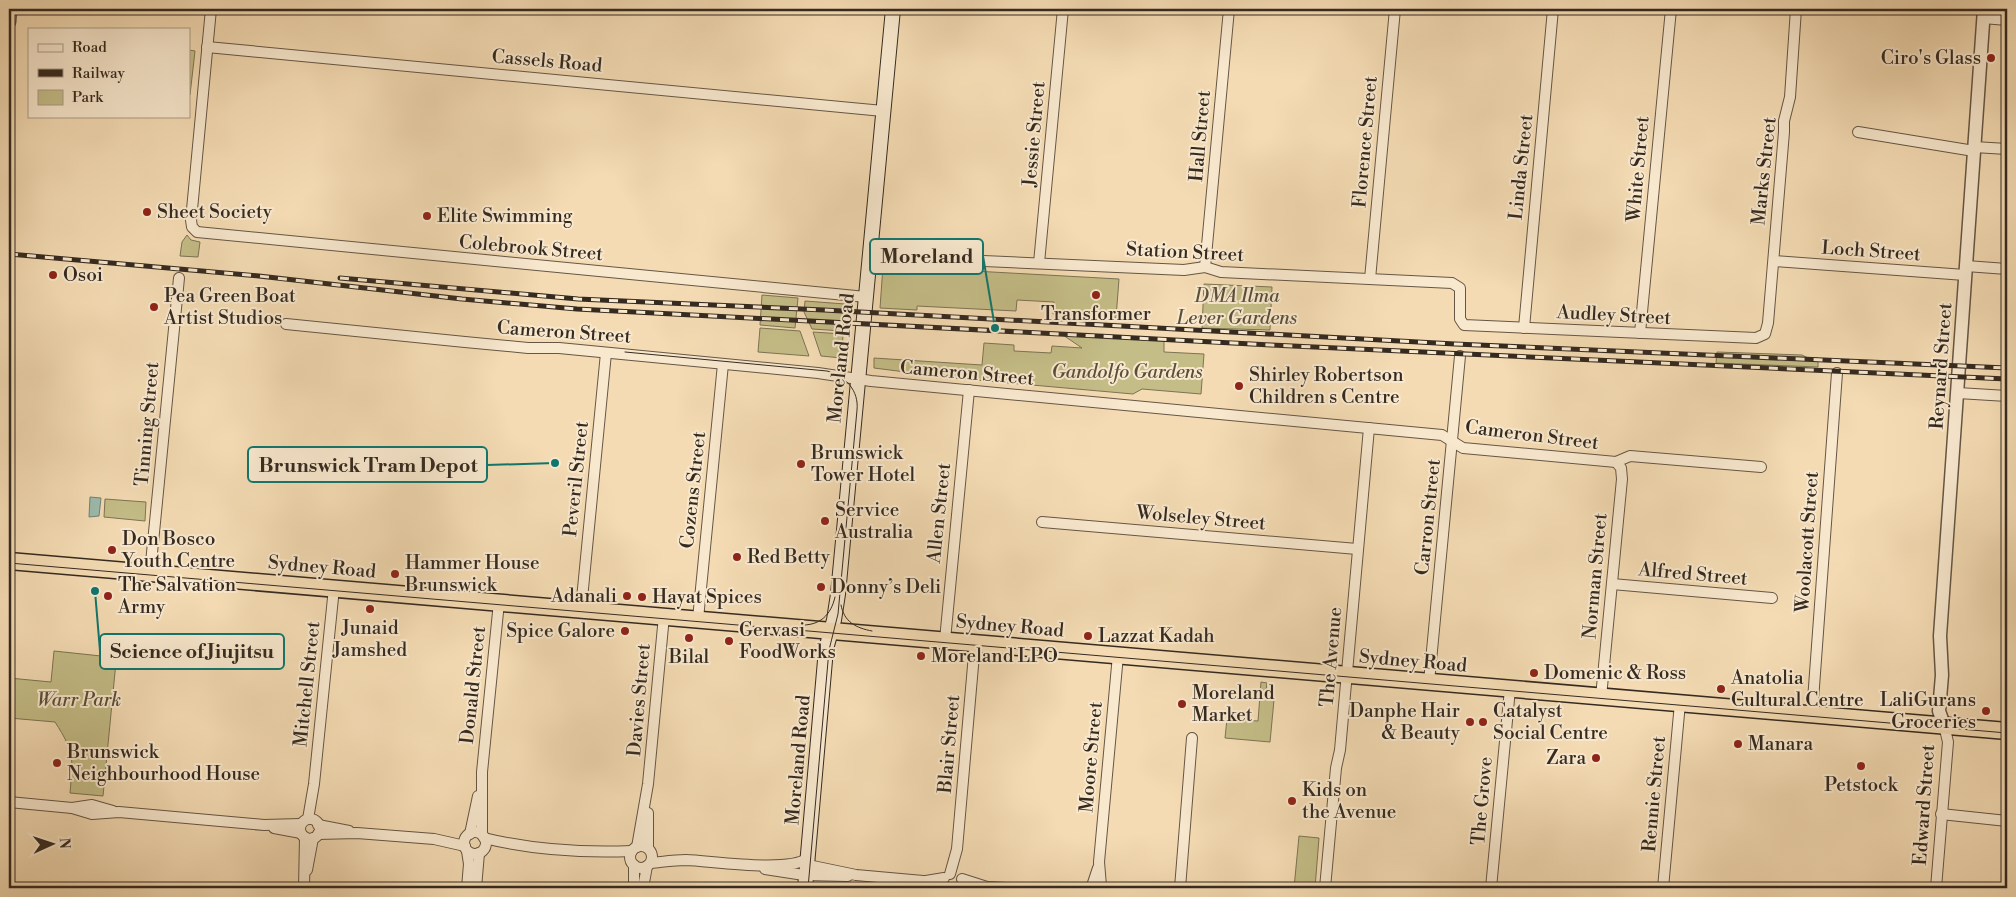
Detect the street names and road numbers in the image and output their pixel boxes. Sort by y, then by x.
street label: Cassels Road [491,44,603,78]
street label: Florence Street [1347,75,1383,209]
street label: Jessie Street [1017,80,1051,189]
street label: Hall Street [1184,89,1216,183]
street label: Linda Street [1504,113,1539,221]
street label: White Street [1621,115,1655,224]
street label: Marks Street [1746,115,1782,226]
street label: Colebrook Street [458,230,604,266]
street label: Loch Street [1821,236,1922,266]
street label: Station Street [1125,237,1245,267]
street label: Moreland Road [822,292,860,424]
street label: Audley Street [1555,300,1672,330]
street label: Reynard Street [1925,302,1957,430]
street label: Cameron Street [496,315,632,349]
street label: Cameron Street [899,355,1035,391]
street label: Tinning Street [130,360,164,487]
street label: Cameron Street [1464,415,1600,455]
street label: Peveril Street [558,420,594,538]
street label: Cozens Street [675,430,711,550]
street label: Carron Street [1410,457,1446,576]
street label: Allen Street [922,461,956,565]
street label: Woolacott Street [1790,470,1824,614]
street label: Wolseley Street [1134,500,1267,536]
street label: Norman Street [1578,512,1612,640]
street label: Sydney Road [267,550,377,584]
street label: Alfred Street [1636,557,1749,591]
street label: The Avenue [1315,606,1347,708]
street label: Sydney Road [955,609,1065,643]
street label: Mitchell Street [288,620,326,748]
street label: Donald Street [455,625,491,745]
street label: Davies Street [622,642,656,758]
street label: Sydney Road [1358,644,1468,678]
street label: Moreland Road [780,694,816,826]
street label: Blair Street [933,694,965,795]
street label: Moore Street [1074,700,1108,813]
street label: Rennie Street [1637,735,1671,853]
street label: Edward Street [1908,743,1940,866]
street label: The Grove [1466,756,1498,846]

